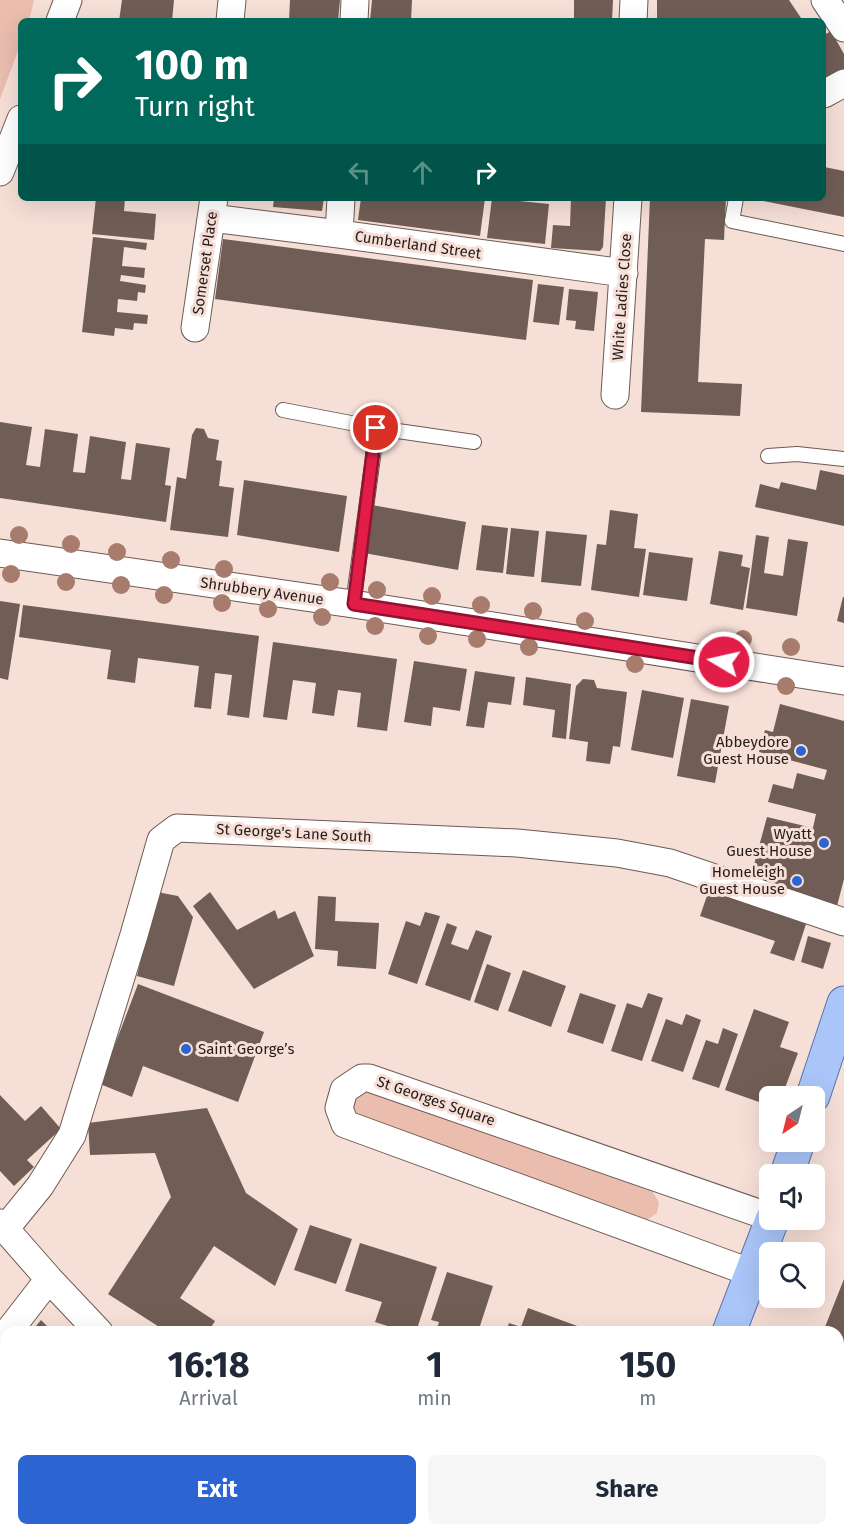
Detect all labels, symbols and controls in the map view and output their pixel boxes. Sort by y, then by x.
text: 100 m [135,40,249,90]
icon: right [36,42,114,120]
text: Turn right [135,91,255,123]
icon: left [343,156,376,189]
icon: ahead [406,156,439,189]
icon: right [469,156,502,189]
street label: Somerset Place [189,210,221,316]
street label: Cumberland Street [354,227,483,263]
street label: White Ladies Close [609,233,635,361]
pin [350,402,401,453]
icon: arrive [359,411,392,444]
street label: Shrubbery Avenue [199,573,325,609]
position arrow [692,630,756,694]
place label: Abbeydore Guest House [703,733,789,768]
marker: Abbeydore Guest House [794,744,808,758]
street label: St George's Lane South [216,820,372,846]
place label: Wyatt Guest House [726,825,813,860]
marker: Wyatt Guest House [817,836,831,850]
place label: Homeleigh Guest House [699,863,785,898]
marker: Homeleigh Guest House [790,874,804,888]
place label: Saint George’s [198,1040,295,1058]
marker: Saint George’s [179,1042,193,1056]
street label: St Georges Square [375,1072,497,1130]
north arrow [759,1086,825,1152]
map controls [759,1086,825,1308]
button: sound [759,1164,825,1230]
button: search [759,1242,825,1308]
text: 16:18 [168,1343,250,1387]
text: 1 [426,1343,443,1387]
text: 150 [619,1343,676,1387]
text: Arrival [179,1386,238,1410]
text: min [417,1386,452,1410]
text: m [639,1386,656,1410]
button: Exit [18,1455,416,1524]
button: Share [428,1455,826,1524]

